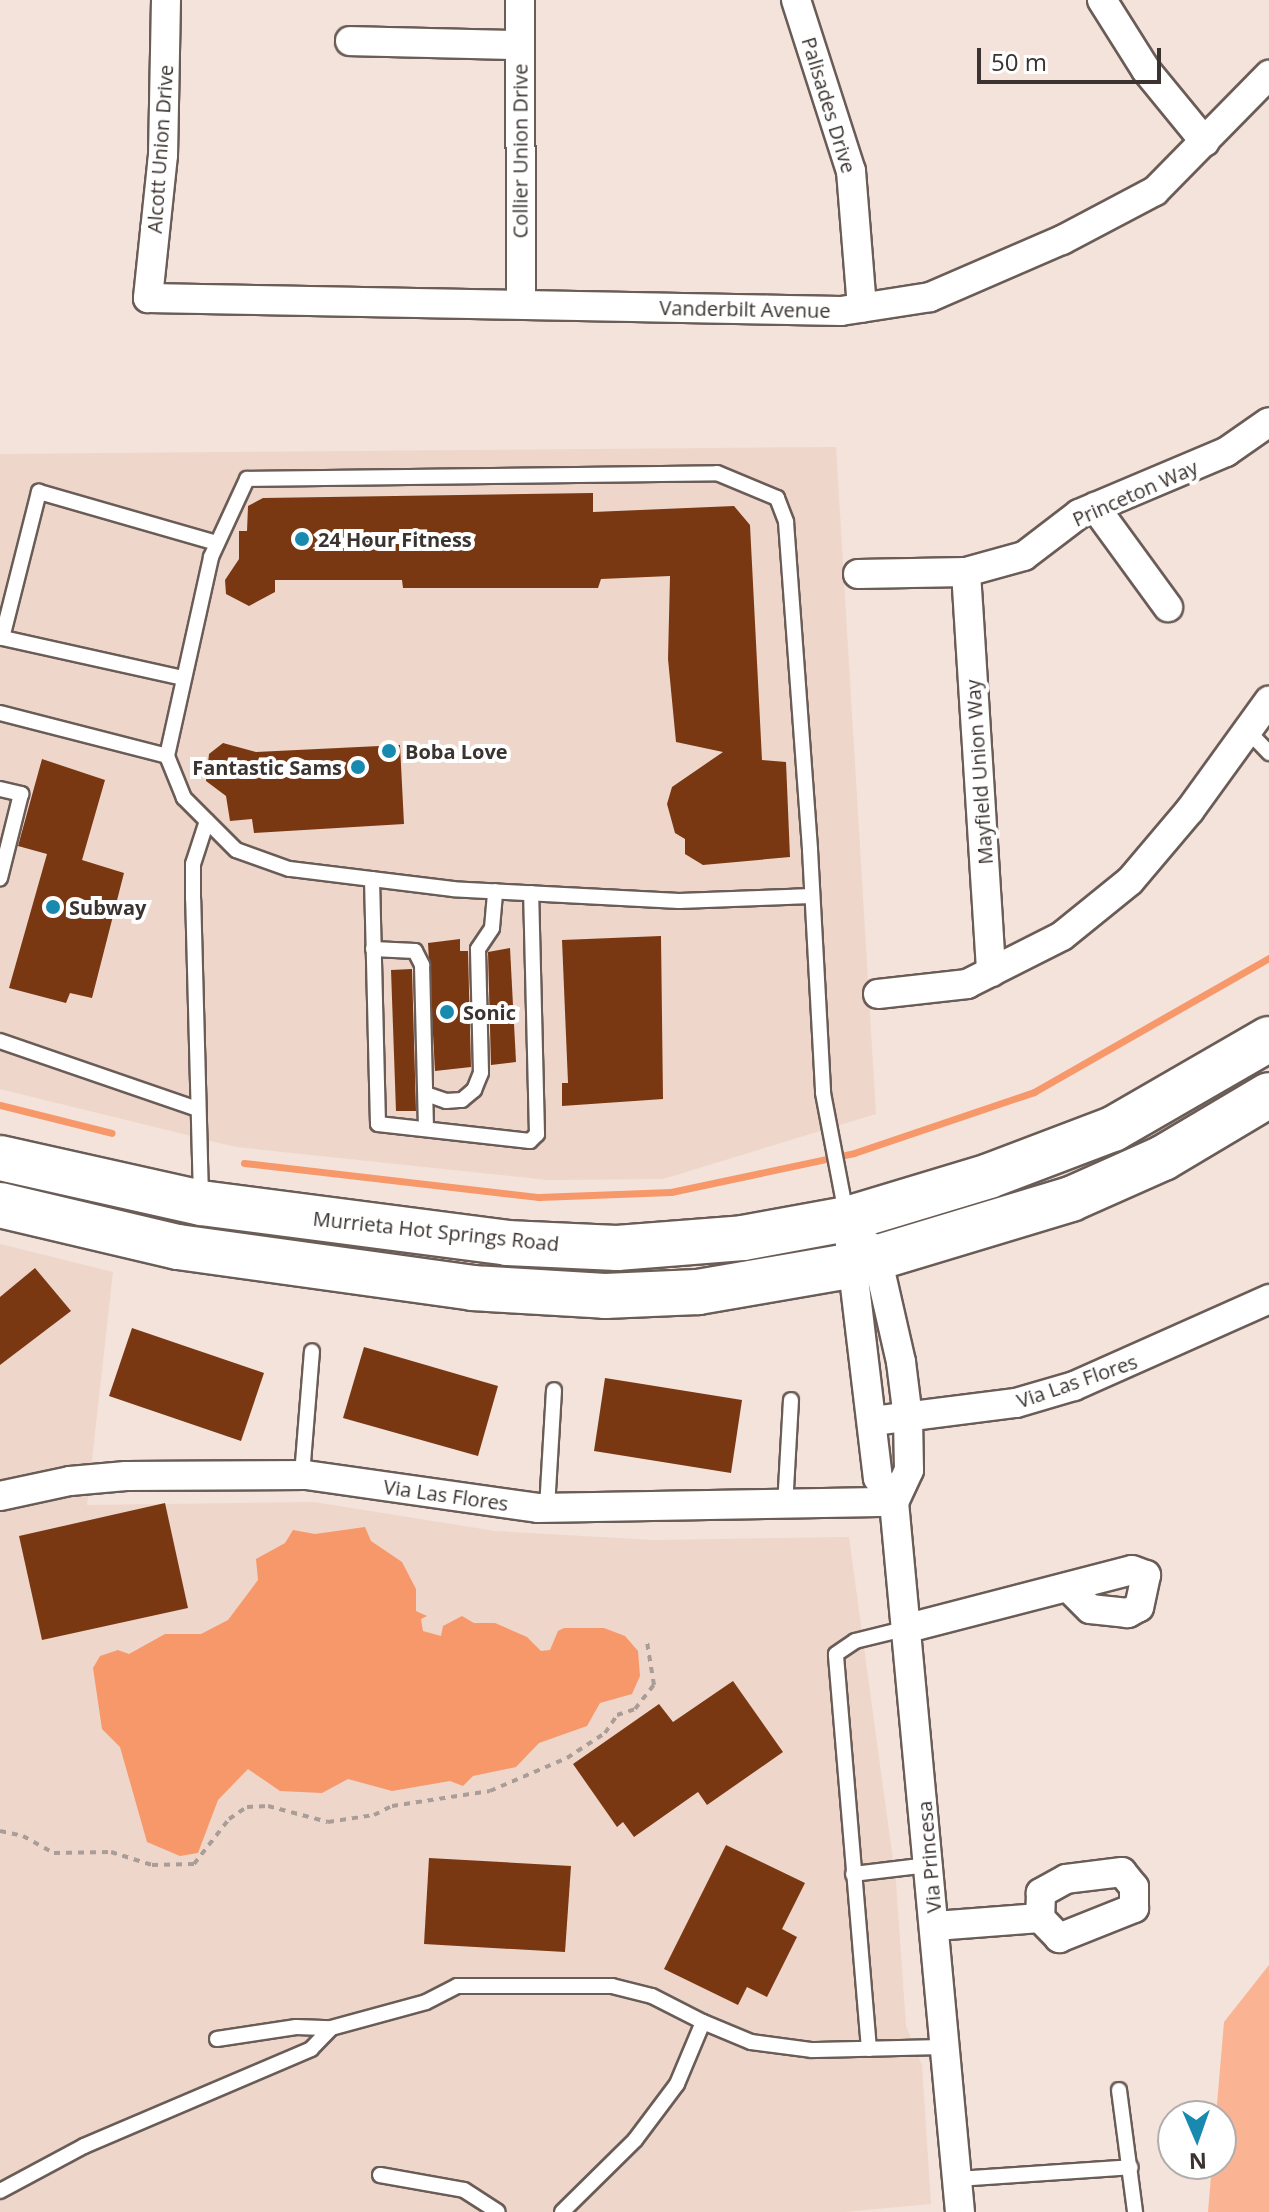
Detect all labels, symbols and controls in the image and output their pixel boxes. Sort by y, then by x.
scale bar [981,32,1165,82]
street label: Palisades Drive [797,34,861,176]
text: 50 m [991,45,1047,78]
street label: Alcott Union Drive [142,64,178,234]
street label: Collier Union Drive [508,64,532,238]
street label: Vanderbilt Avenue [659,296,831,322]
street label: Princeton Way [1069,455,1201,531]
place label: 24 Hour Fitness [318,527,472,551]
marker: 24 Hour Fitness [293,530,311,548]
street label: Mayfield Union Way [961,679,997,865]
place label: Boba Love [405,739,508,763]
marker: Boba Love [380,742,398,760]
place label: Fantastic Sams [192,755,342,779]
marker: Fantastic Sams [349,758,367,776]
place label: Subway [69,895,146,919]
marker: Subway [44,898,62,916]
place label: Sonic [463,1000,516,1024]
marker: Sonic [438,1003,456,1021]
street label: Murrieta Hot Springs Road [312,1206,560,1256]
street label: Via Las Flores [1014,1349,1140,1413]
street label: Via Las Flores [382,1474,510,1516]
street label: Via Princesa [912,1800,946,1914]
north arrow [1157,2100,1237,2180]
text: N [1188,2147,1207,2177]

